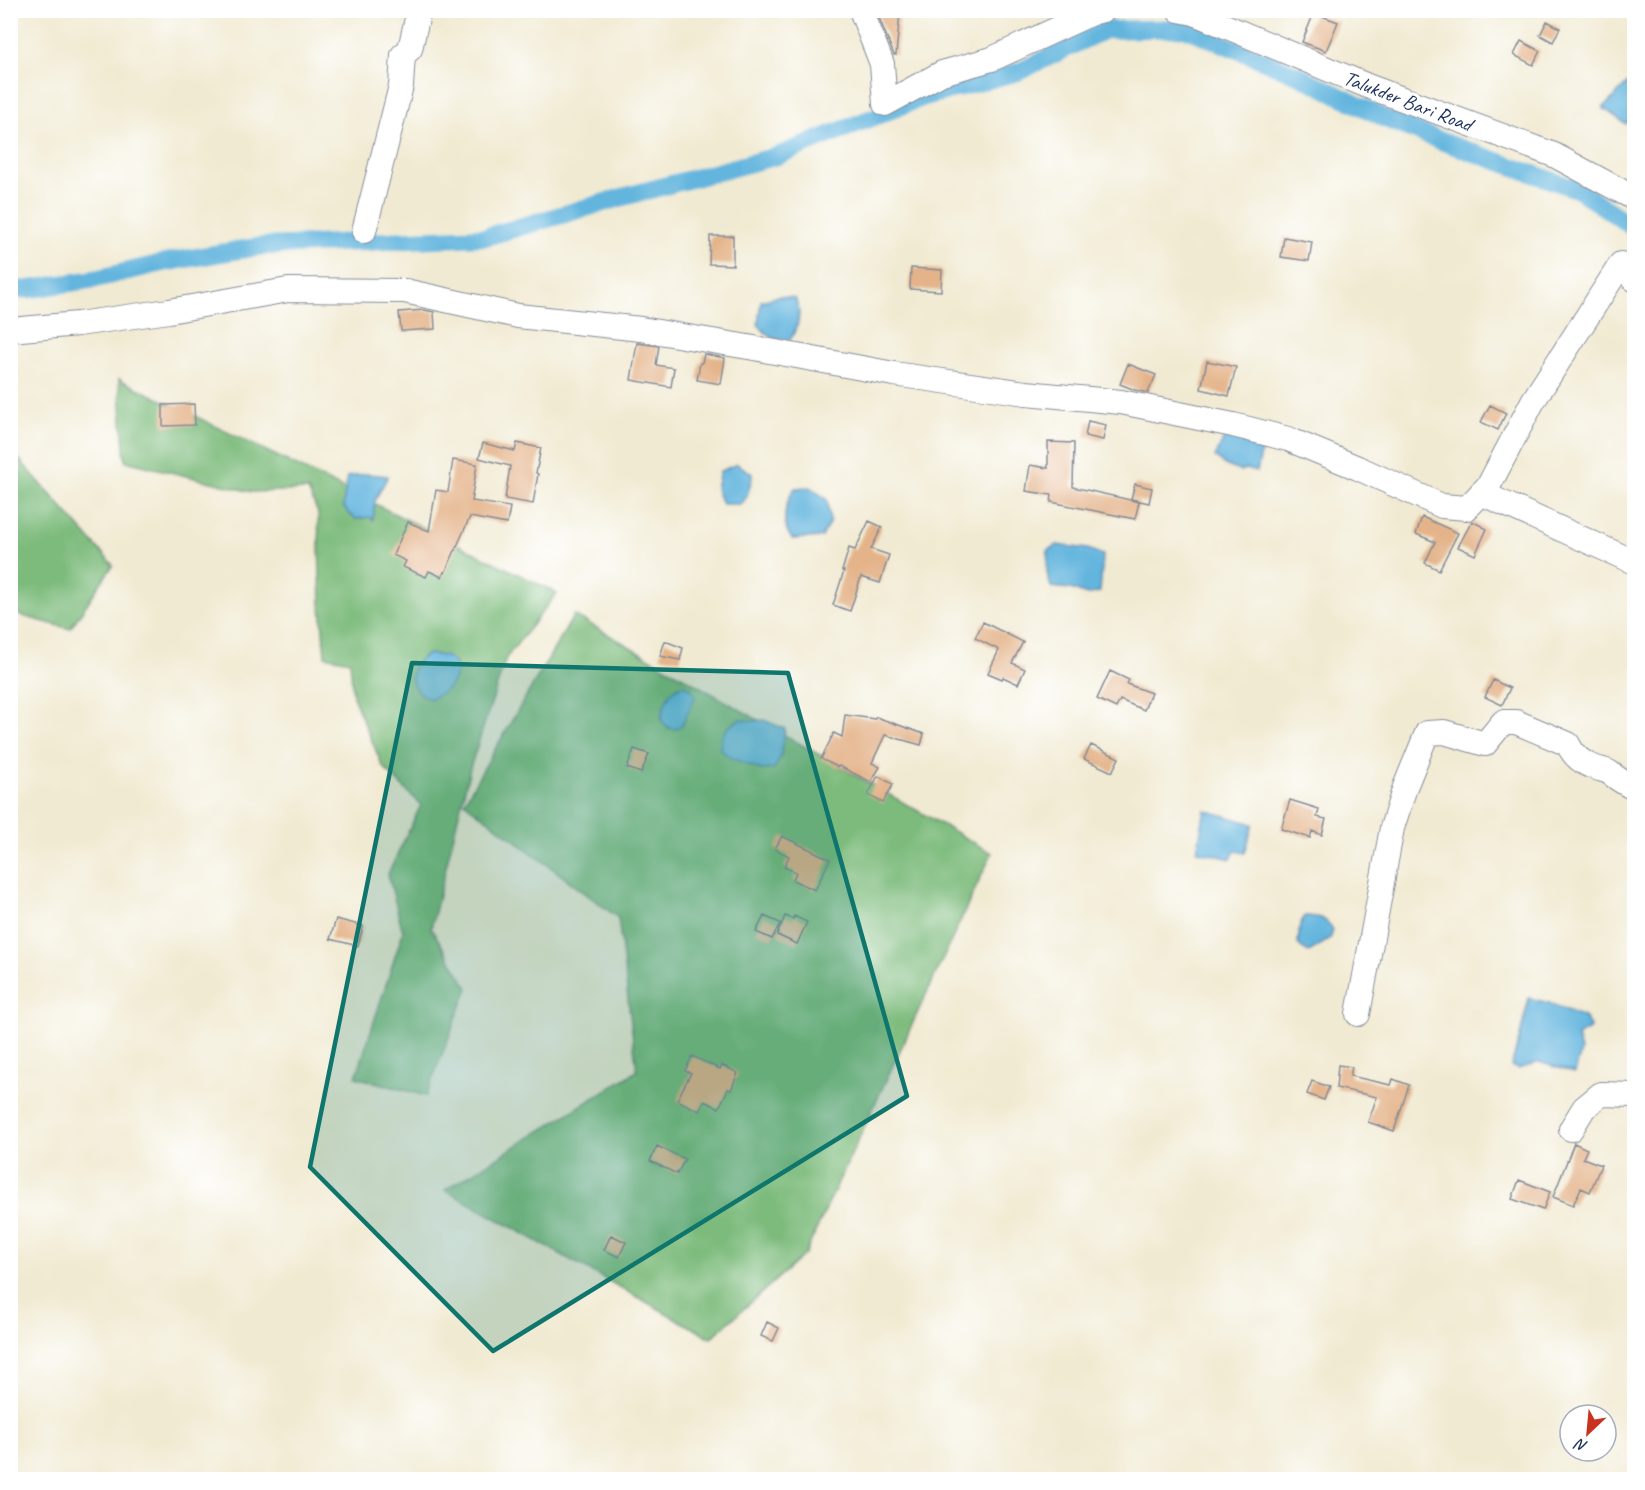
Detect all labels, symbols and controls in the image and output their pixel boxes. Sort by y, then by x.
street label: Talukder Bari Road [1340,65,1479,138]
north arrow [1558,1403,1618,1463]
text: N [1570,1433,1591,1457]

